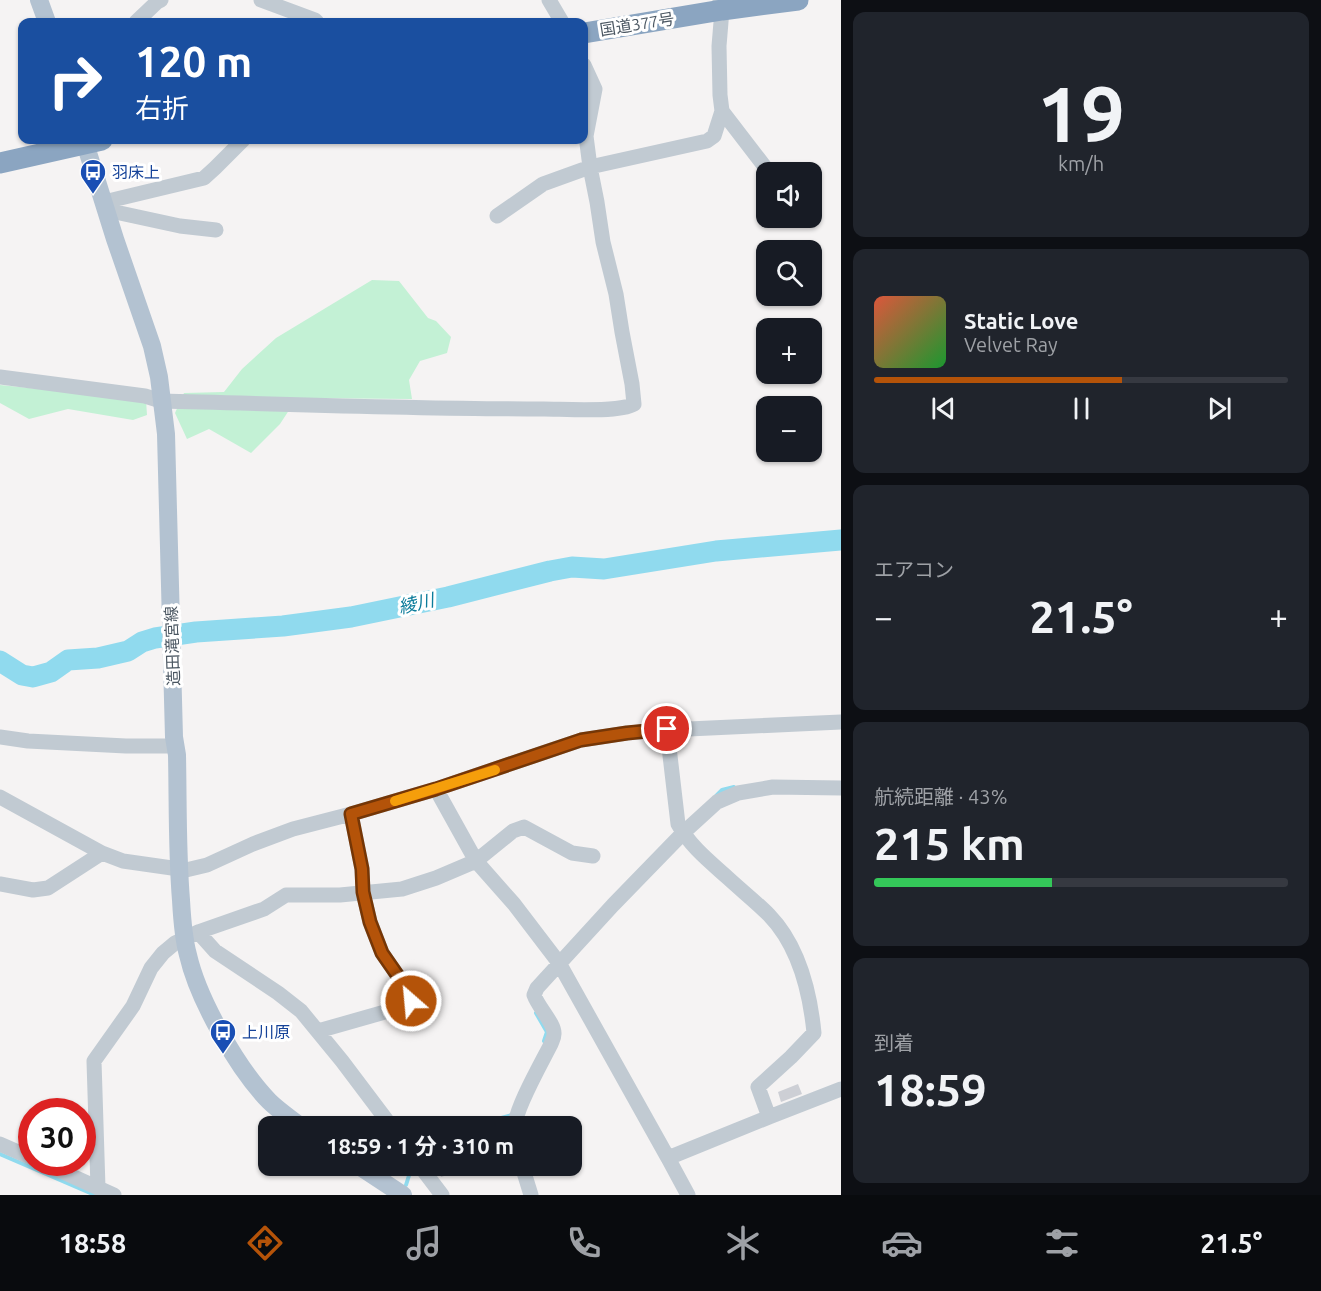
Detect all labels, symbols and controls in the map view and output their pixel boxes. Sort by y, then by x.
street label: 国道377号 [599,9,675,39]
text: 120 m [135,38,252,85]
icon: right [36,42,114,120]
text: 19 [1037,69,1125,157]
text: 右折 [135,93,189,123]
text: km/h [1058,152,1104,175]
bus stop icon: 羽床上 [78,157,108,195]
map controls [756,162,822,462]
button: sound [756,162,822,228]
place label: 羽床上 [112,163,160,181]
button: search [756,240,822,306]
text: Static Love [964,308,1079,333]
button: + [756,318,822,384]
text: Velvet Ray [964,333,1058,356]
icon: previous [927,392,960,425]
icon: pause [1065,392,1098,425]
icon: next [1203,392,1236,425]
button: − [756,396,822,462]
text: エアコン [874,558,954,581]
water label: 綾川 [396,589,438,617]
text: 21.5° [1029,591,1133,642]
text: − [874,598,893,635]
text: + [1269,598,1288,635]
street label: 造田滝宮線 [162,606,182,686]
pin [641,703,692,754]
icon: arrive [650,712,683,745]
text: 航続距離 · 43% [874,785,1007,808]
text: 215 km [874,818,1025,869]
position arrow [379,969,443,1033]
bus stop icon: 上川原 [208,1017,238,1055]
place label: 上川原 [242,1023,290,1041]
text: 到着 [874,1031,914,1054]
text: 18:59 [874,1064,987,1115]
speed limit sign: 30 [18,1098,96,1176]
text: 18:59 · 1 分 · 310 m [326,1133,514,1158]
icon: directions [244,1222,286,1264]
icon: music [403,1222,445,1264]
icon: phone [563,1222,605,1264]
icon: climate [722,1222,764,1264]
icon: car [881,1222,923,1264]
icon: filters [1041,1222,1083,1264]
text: 18:58 [59,1228,126,1258]
text: 21.5° [1200,1228,1262,1258]

